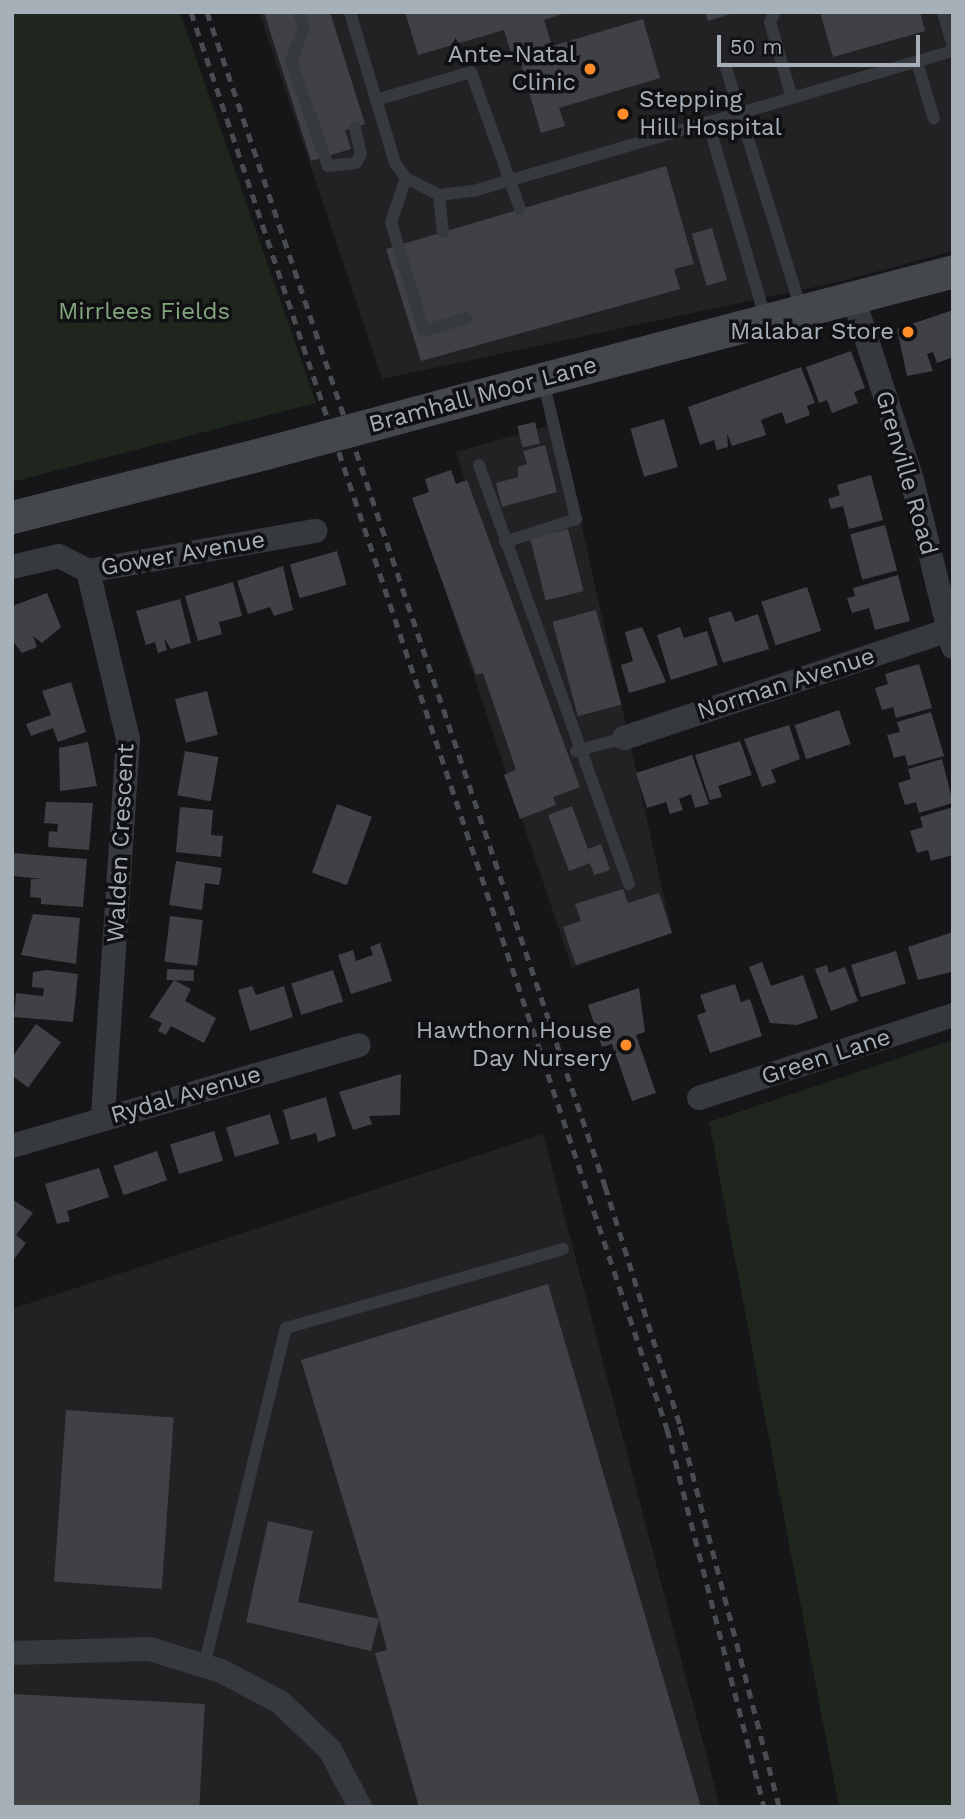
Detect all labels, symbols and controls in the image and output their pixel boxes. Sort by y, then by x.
scale bar [720,21,923,65]
text: 50 m [730,34,782,59]
place label: Ante-Natal Clinic [448,41,576,97]
marker: Ante-Natal Clinic [582,61,598,77]
place label: Stepping Hill Hospital [639,86,783,142]
marker: Stepping Hill Hospital [613,104,633,124]
park label: Mirrlees Fields [58,298,230,326]
place label: Malabar Store [729,318,894,346]
marker: Malabar Store [900,324,916,340]
street label: Bramhall Moor Lane [365,350,601,440]
street label: Grenville Road [869,388,943,558]
street label: Gower Avenue [98,525,268,583]
street label: Norman Avenue [693,642,879,726]
street label: Walden Crescent [101,743,141,943]
place label: Hawthorn House Day Nursery [416,1017,612,1073]
street label: Green Lane [758,1023,894,1091]
marker: Hawthorn House Day Nursery [618,1037,634,1053]
street label: Rydal Avenue [107,1060,265,1130]

